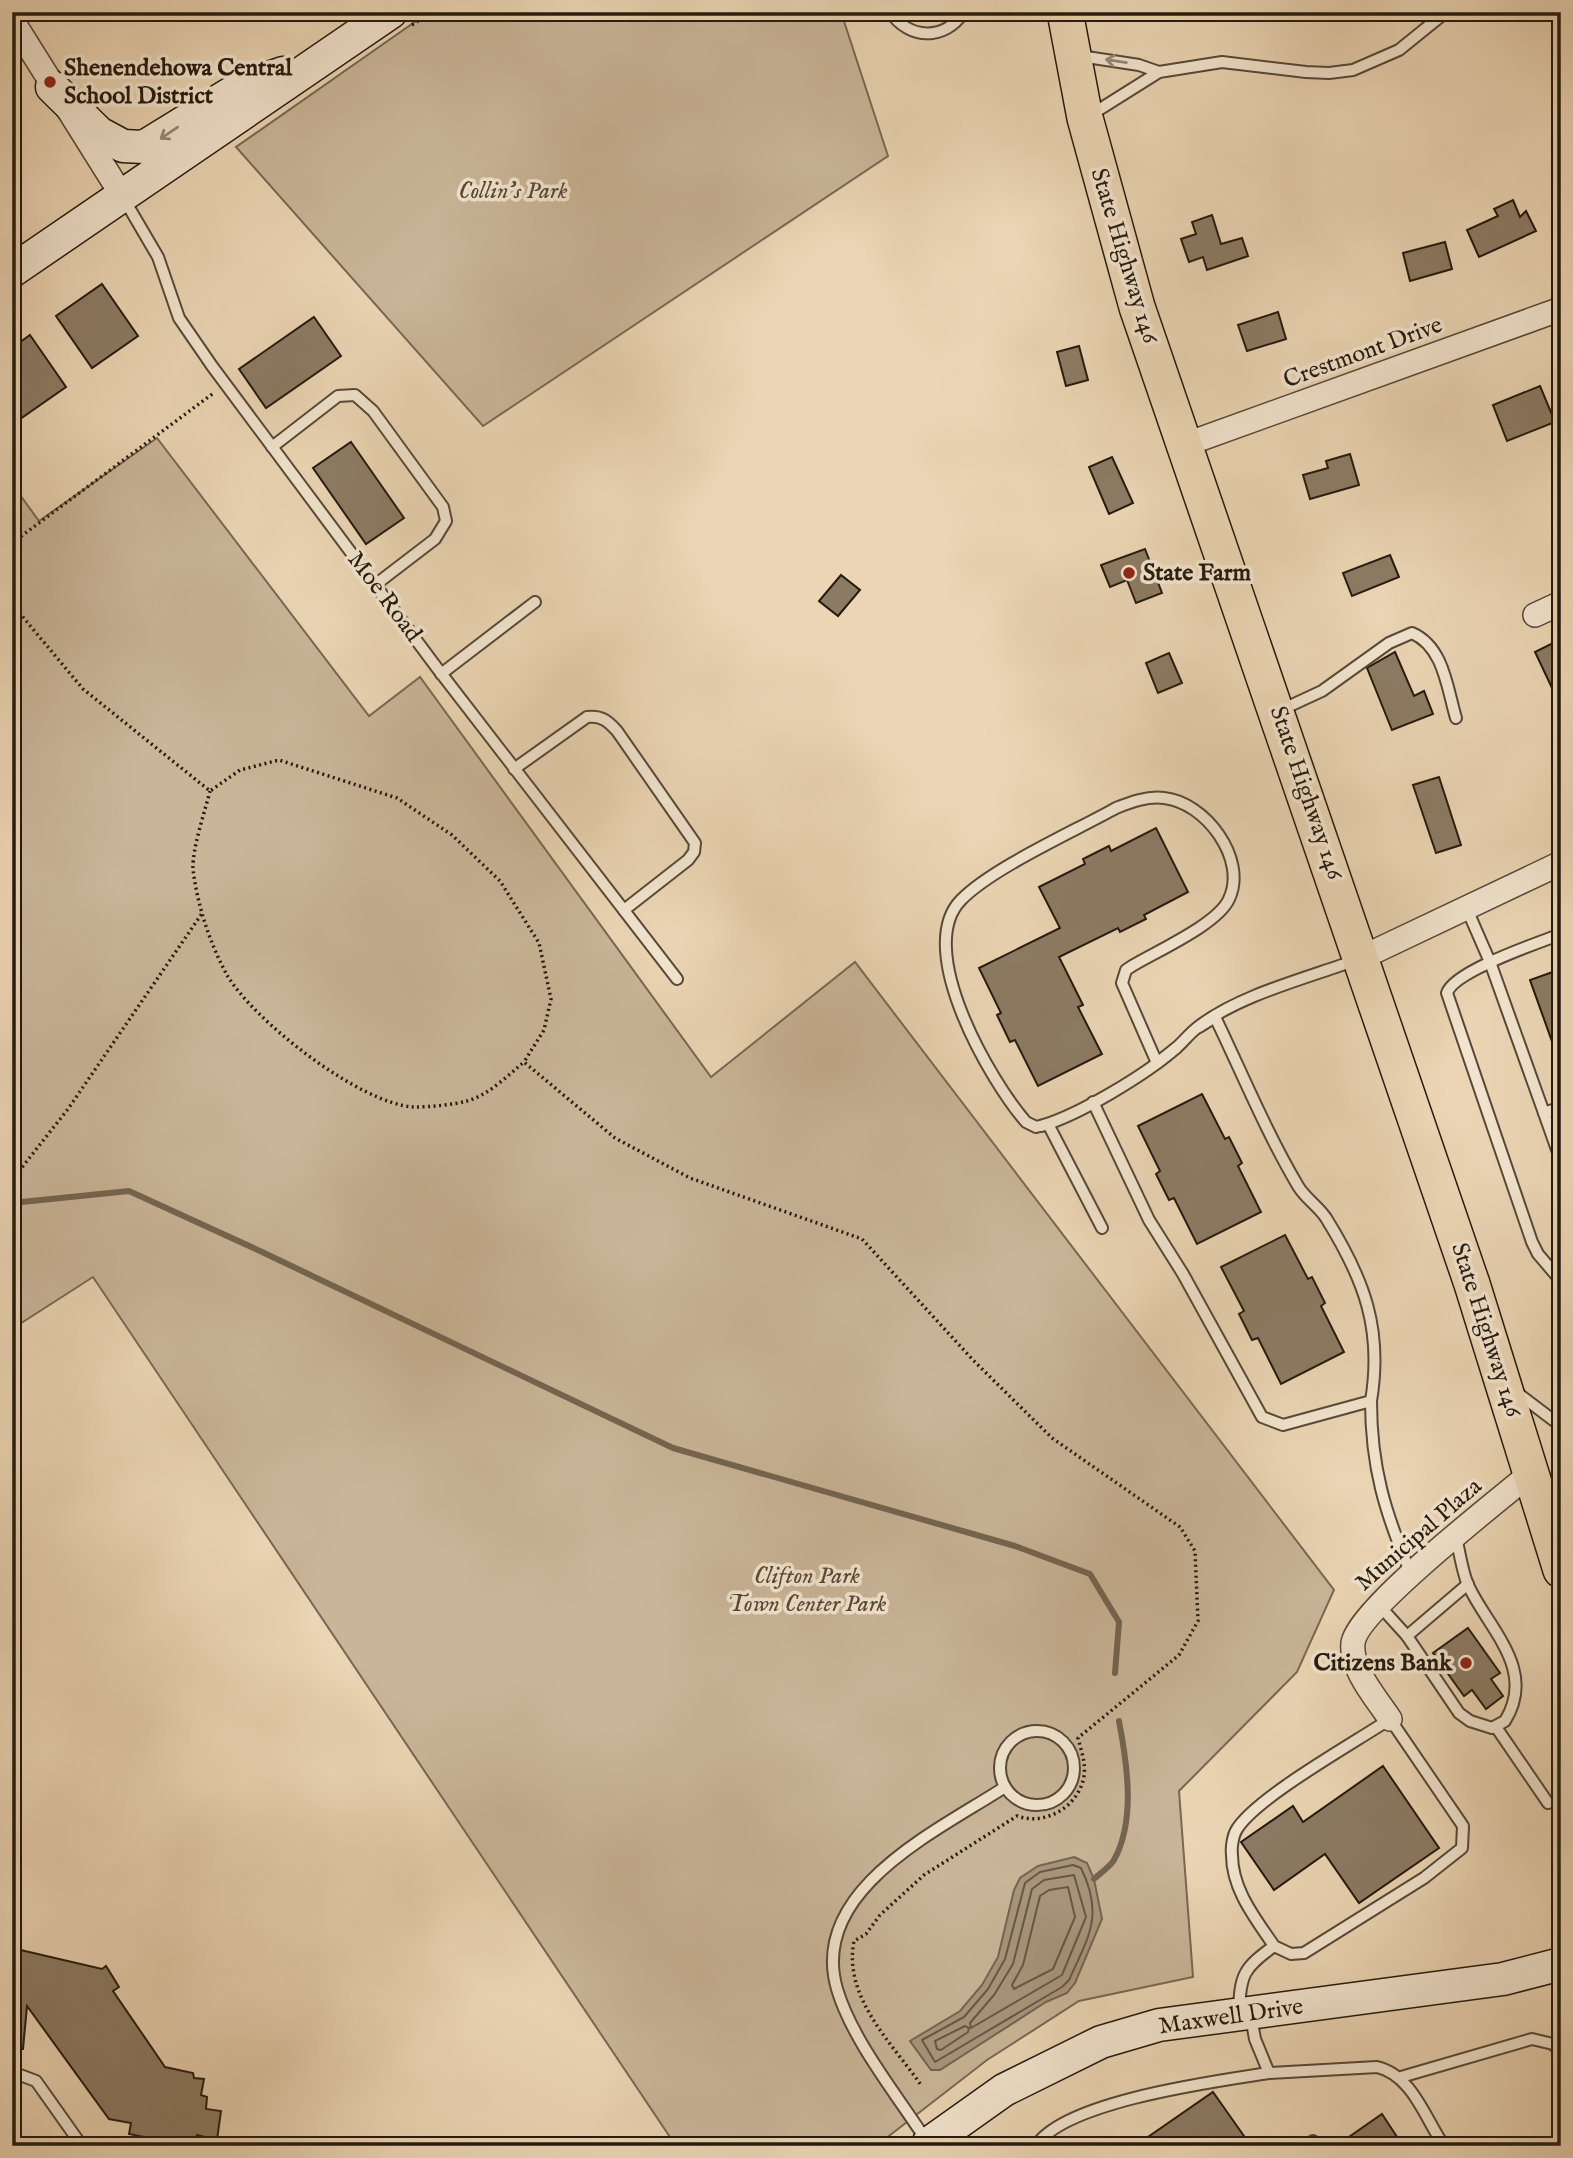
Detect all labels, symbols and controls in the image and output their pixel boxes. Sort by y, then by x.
place label: Shenendehowa Central School District [64,53,292,112]
one-way arrow [1105,54,1128,67]
marker: Shenendehowa Central School District [42,74,58,90]
one-way arrow [160,127,180,141]
street label: State Highway 146 [1083,165,1166,348]
park label: Collin's Park [458,176,568,207]
street label: Crestmont Drive [1279,310,1447,396]
street label: Moe Road [340,545,428,649]
place label: State Farm [1143,558,1251,589]
marker: State Farm [1121,565,1137,581]
street label: State Highway 146 [1262,702,1351,885]
street label: State Highway 146 [1443,1239,1529,1422]
street label: Municipal Plaza [1349,1471,1489,1599]
park label: Clifton Park Town Center Park [728,1561,887,1620]
place label: Citizens Bank [1313,1648,1453,1679]
marker: Citizens Bank [1458,1655,1474,1671]
street label: Maxwell Drive [1157,1992,1305,2042]

